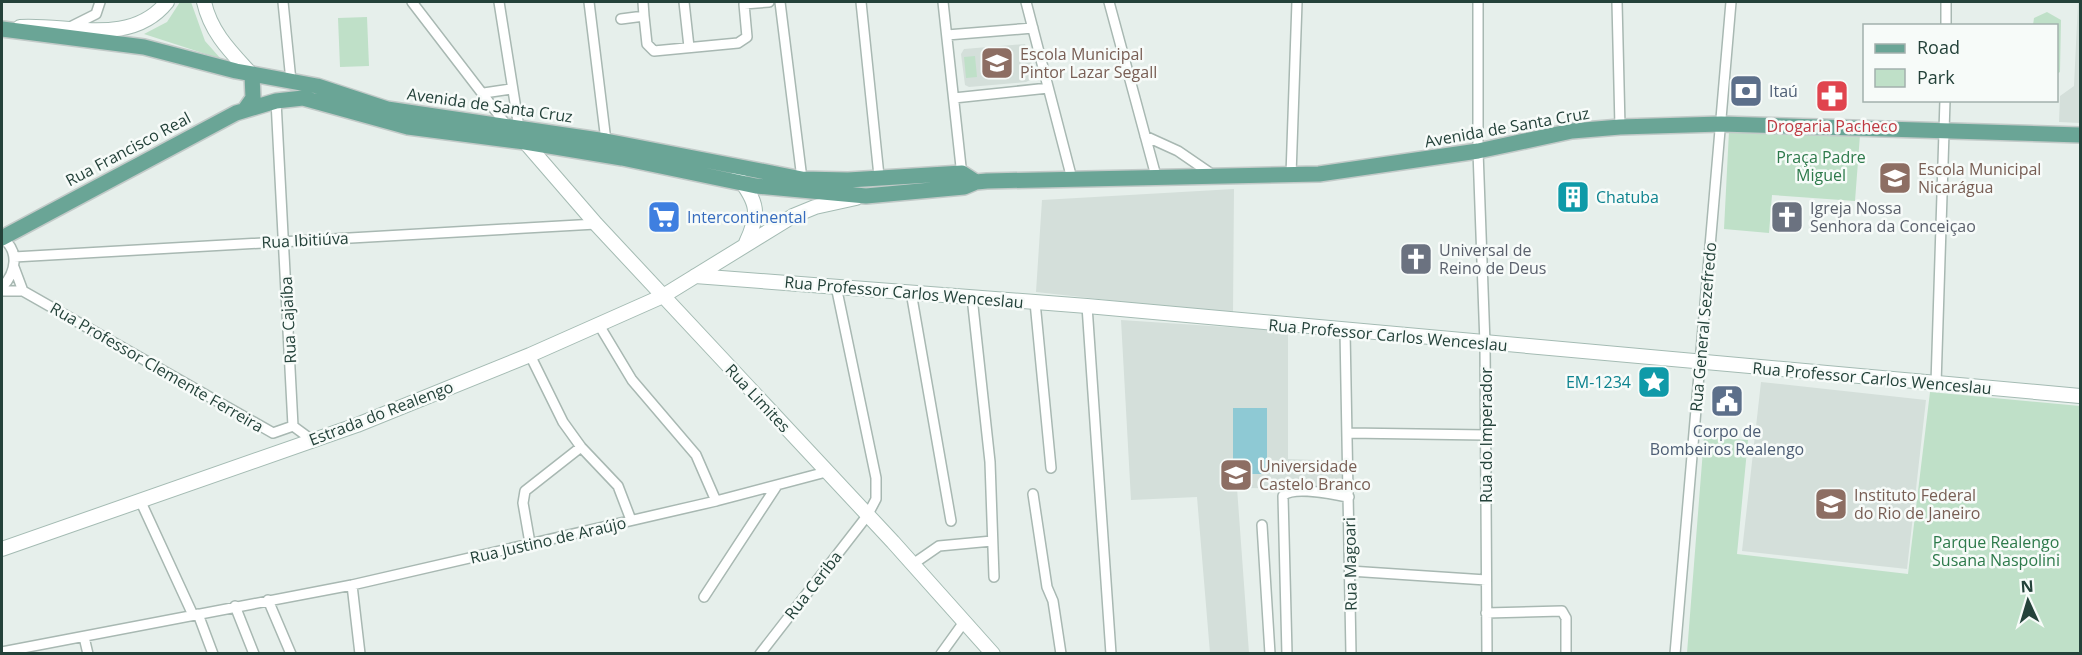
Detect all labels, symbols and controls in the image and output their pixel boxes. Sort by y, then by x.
legend [1863,24,2058,102]
text: Road [1917,35,1960,59]
place label: Escola Municipal Pintor Lazar Segall [1020,43,1157,83]
school or university icon: Escola Municipal Pintor Lazar Segall [979,45,1015,81]
text: Park [1917,65,1955,89]
bank icon: Itaú [1728,73,1764,109]
pharmacy icon: Drogaria Pacheco [1814,78,1850,114]
place label: Itaú [1769,80,1798,102]
street label: Avenida de Santa Cruz [406,82,574,128]
street label: Avenida de Santa Cruz [1423,102,1591,152]
street label: Rua Francisco Real [62,107,194,191]
place label: Drogaria Pacheco [1766,115,1898,137]
park label: Praça Padre Miguel [1776,146,1866,186]
place label: Escola Municipal Nicarágua [1918,158,2041,198]
school or university icon: Escola Municipal Nicarágua [1877,160,1913,196]
building icon: Chatuba [1555,179,1591,215]
place label: Chatuba [1596,186,1659,208]
place label: Igreja Nossa Senhora da Conceiçao [1810,197,1976,237]
supermarket icon: Intercontinental [646,199,682,235]
church icon: Igreja Nossa Senhora da Conceiçao [1769,199,1805,235]
place label: Intercontinental [687,206,807,228]
street label: Rua Ibitiúva [261,227,349,253]
place label: Universal de Reino de Deus [1439,239,1546,279]
church icon: Universal de Reino de Deus [1398,241,1434,277]
street label: Rua General Sezefredo [1685,241,1721,413]
street label: Rua Professor Carlos Wenceslau [783,271,1025,313]
street label: Rua Cajaíba [275,276,301,364]
street label: Rua Professor Clemente Ferreira [46,297,268,437]
street label: Rua Professor Carlos Wenceslau [1267,314,1509,356]
street label: Rua Professor Carlos Wenceslau [1751,357,1993,399]
street label: Rua Limites [721,359,795,437]
place icon: EM-1234 [1636,364,1672,400]
street label: Rua do Imperador [1475,367,1497,503]
place label: EM-1234 [1566,371,1631,393]
street label: Estrada do Realengo [306,375,456,451]
public building icon: Corpo de Bombeiros Realengo [1709,383,1745,419]
place label: Corpo de Bombeiros Realengo [1650,420,1804,460]
place label: Universidade Castelo Branco [1259,455,1371,495]
school or university icon: Universidade Castelo Branco [1218,457,1254,493]
place label: Instituto Federal do Rio de Janeiro [1854,484,1980,524]
school or university icon: Instituto Federal do Rio de Janeiro [1813,486,1849,522]
street label: Rua Justino de Araújo [468,511,628,569]
street label: Rua Magoari [1338,517,1362,611]
park label: Parque Realengo Susana Naspolini [1932,531,2060,571]
street label: Rua Ceriba [779,546,847,624]
north arrow [1998,571,2058,631]
text: N [2020,575,2034,597]

